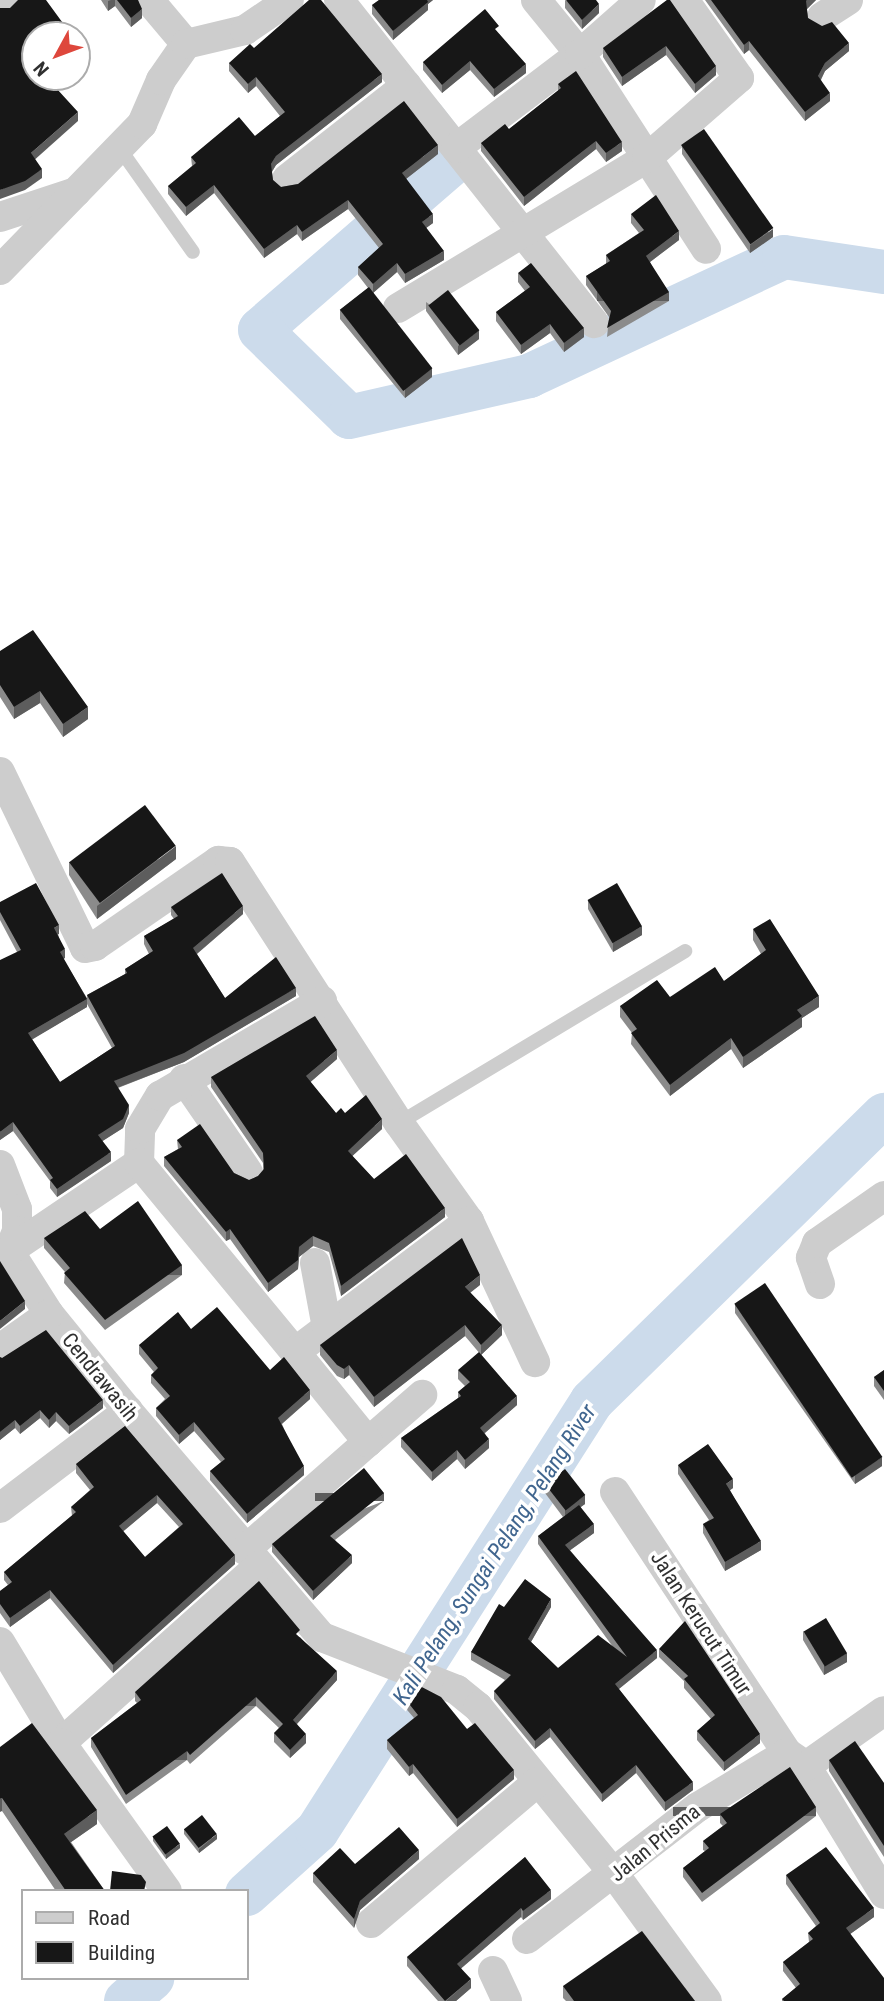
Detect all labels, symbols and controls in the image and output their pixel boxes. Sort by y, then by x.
north arrow [21,21,91,91]
text: N [29,57,54,81]
street label: Cendrawasih [57,1328,143,1426]
water label: Kali Pelang, Sungai Pelang, Pelang River [387,1400,603,1710]
street label: Jalan Kerucut Timur [645,1546,757,1700]
street label: Jalan Prisma [605,1799,705,1887]
legend [21,1889,248,1980]
text: Road [88,1906,130,1930]
text: Building [88,1941,155,1965]

